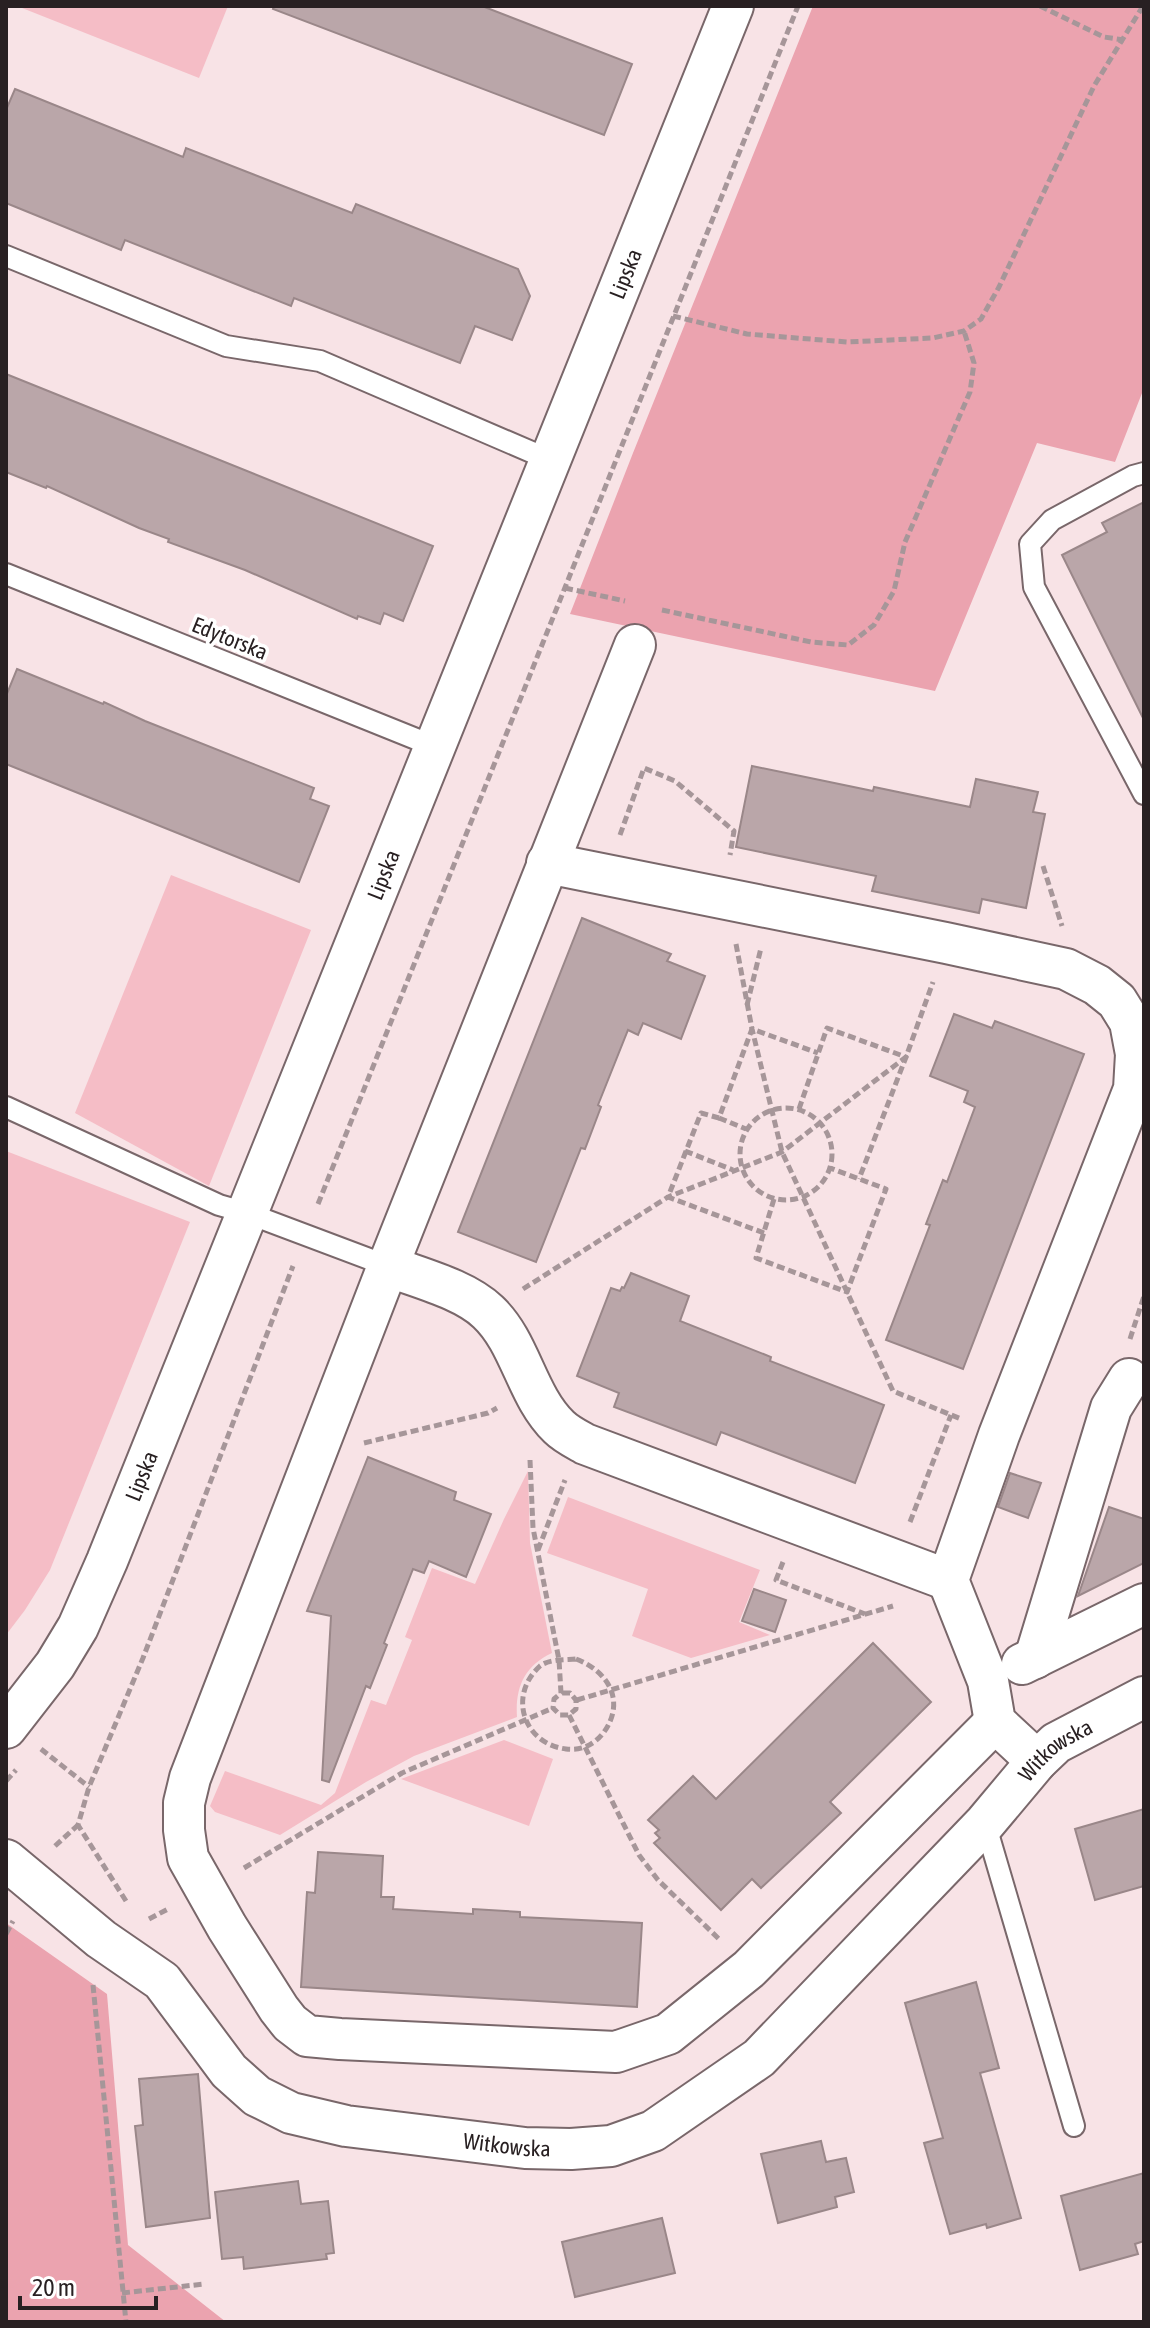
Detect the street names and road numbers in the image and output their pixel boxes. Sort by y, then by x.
street label: Lipska [604,245,647,303]
street label: Edytorska [188,611,272,665]
street label: Lipska [362,846,405,904]
street label: Lipska [120,1447,163,1505]
street label: Witkowska [1013,1713,1097,1787]
street label: Witkowska [462,2128,551,2162]

